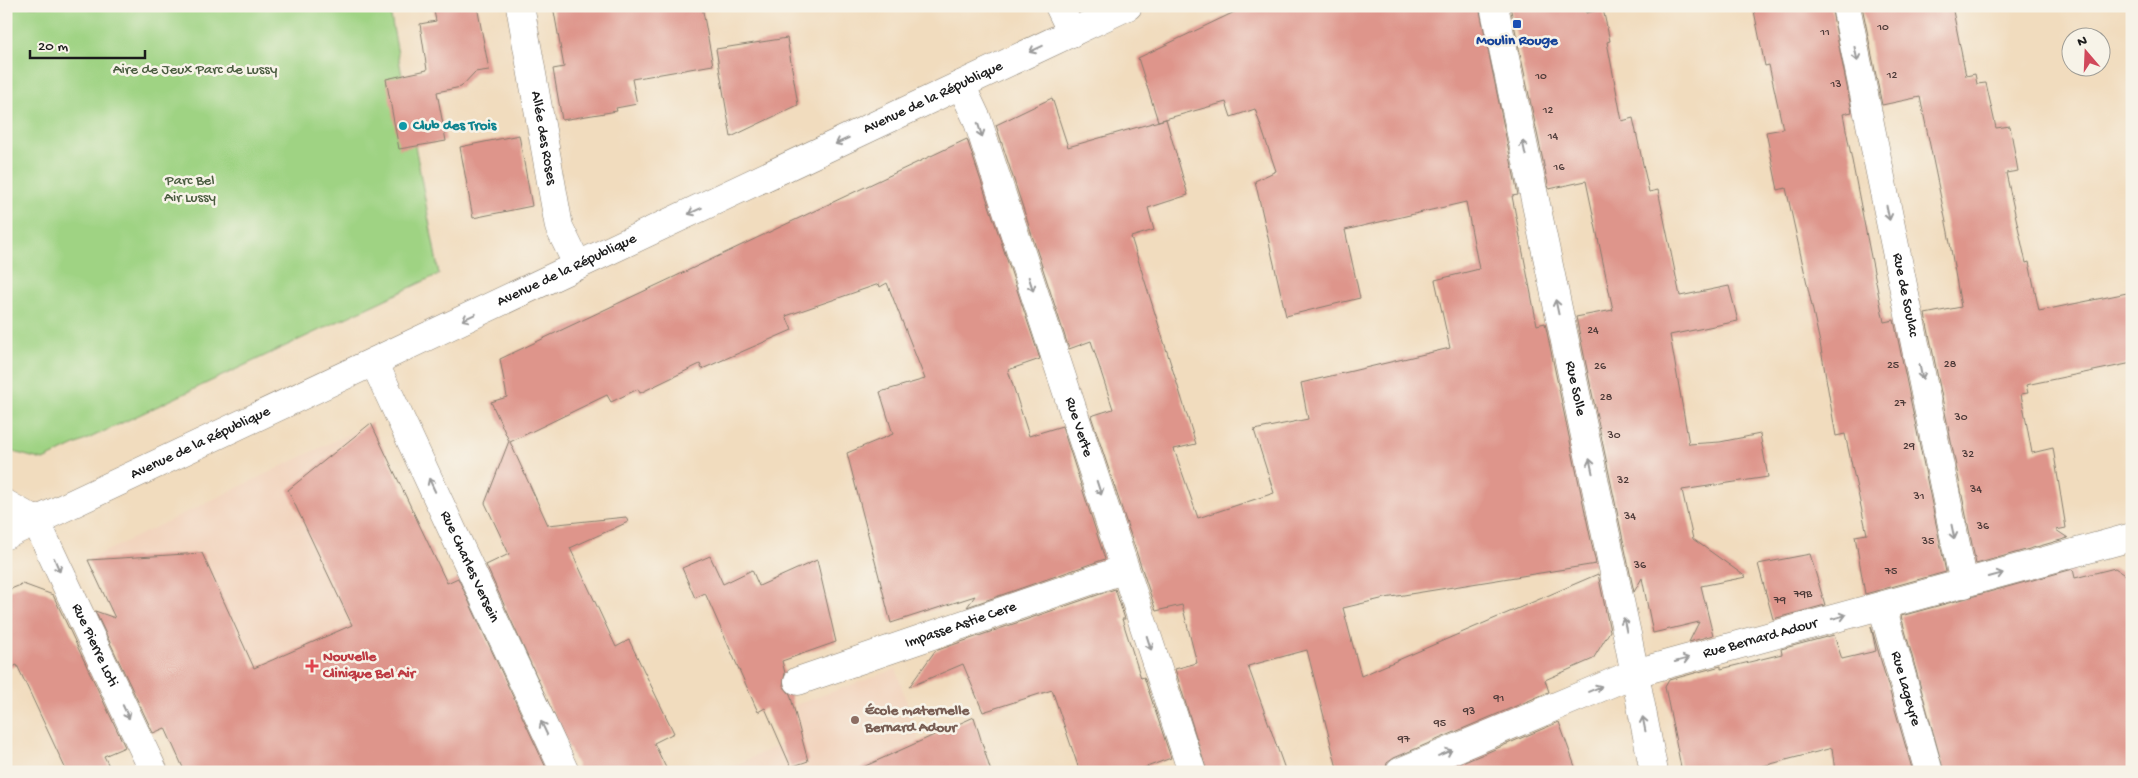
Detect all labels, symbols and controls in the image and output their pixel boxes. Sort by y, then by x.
marker: Moulin Rouge [1511,18,1523,30]
house number: 10 [1876,21,1889,35]
house number: 11 [1819,26,1830,40]
scale bar [30,28,145,60]
north arrow [2060,28,2110,78]
place label: Moulin Rouge [1476,32,1559,50]
text: N [2075,33,2090,52]
text: 20 m [38,38,68,56]
one-way arrow [1029,45,1044,55]
one-way arrow [1852,46,1861,62]
street label: Avenue de la République [860,57,1006,139]
park label: Aire de Jeux Parc de Lussy [113,61,278,79]
house number: 12 [1886,69,1897,83]
house number: 10 [1534,70,1547,84]
house number: 13 [1829,78,1842,92]
street label: Allée des Roses [526,90,560,187]
house number: 12 [1542,104,1553,118]
place label: Club des Trois [412,117,498,135]
marker: Club des Trois [397,120,409,132]
one-way arrow [976,121,986,137]
house number: 14 [1547,130,1559,144]
one-way arrow [835,137,850,146]
one-way arrow [1518,141,1528,157]
house number: 16 [1553,161,1565,175]
park label: Parc Bel Air Lussy [164,172,217,207]
one-way arrow [1884,205,1894,221]
one-way arrow [688,206,703,216]
street label: Avenue de la République [494,230,640,311]
street label: Rue de Soulac [1888,252,1922,339]
one-way arrow [1027,276,1036,291]
one-way arrow [1552,300,1562,316]
one-way arrow [462,313,477,322]
house number: 24 [1587,324,1599,338]
house number: 28 [1944,358,1957,372]
house number: 25 [1887,359,1899,373]
street label: Rue Solle [1560,360,1590,418]
house number: 26 [1594,360,1607,374]
one-way arrow [1917,364,1926,380]
house number: 28 [1600,391,1613,405]
street label: Rue Verte [1060,395,1097,459]
house number: 27 [1894,397,1907,411]
street label: Avenue de la République [128,403,273,484]
house number: 30 [1953,411,1968,425]
house number: 30 [1606,429,1621,443]
house number: 29 [1903,440,1915,454]
house number: 32 [1961,448,1974,462]
one-way arrow [1586,458,1595,474]
house number: 32 [1616,474,1629,488]
one-way arrow [426,478,436,493]
one-way arrow [1094,480,1104,496]
house number: 34 [1969,483,1982,497]
house number: 31 [1912,490,1925,504]
street label: Rue Charles Versein [436,508,503,626]
house number: 34 [1623,510,1636,524]
house number: 36 [1976,520,1990,534]
one-way arrow [1949,523,1959,539]
house number: 35 [1921,535,1934,549]
one-way arrow [52,557,62,572]
house number: 36 [1633,559,1647,573]
house number: 75 [1884,565,1897,579]
one-way arrow [1987,570,2003,579]
house number: 79B [1793,588,1813,602]
house number: 79 [1773,594,1786,608]
street label: Impasse Astie Cere [903,598,1019,653]
street label: Rue Pierre Loti [67,601,122,690]
one-way arrow [1830,612,1846,622]
street label: Rue Bernard Adour [1701,614,1821,663]
one-way arrow [1620,617,1629,633]
one-way arrow [1145,634,1155,650]
place label: Nouvelle Clinique Bel Air [322,648,417,683]
street label: Rue Lageyre [1886,649,1925,728]
one-way arrow [1673,654,1689,664]
marker: Nouvelle Clinique Bel Air [305,659,319,673]
one-way arrow [1587,684,1602,693]
house number: 91 [1493,692,1505,706]
place label: École maternelle Bernard Adour [864,702,970,737]
one-way arrow [121,704,131,719]
house number: 93 [1462,705,1475,719]
marker: École maternelle Bernard Adour [849,714,861,726]
one-way arrow [1639,716,1649,732]
house number: 95 [1433,717,1446,731]
one-way arrow [539,720,549,735]
house number: 97 [1397,733,1411,747]
one-way arrow [1437,747,1452,757]

